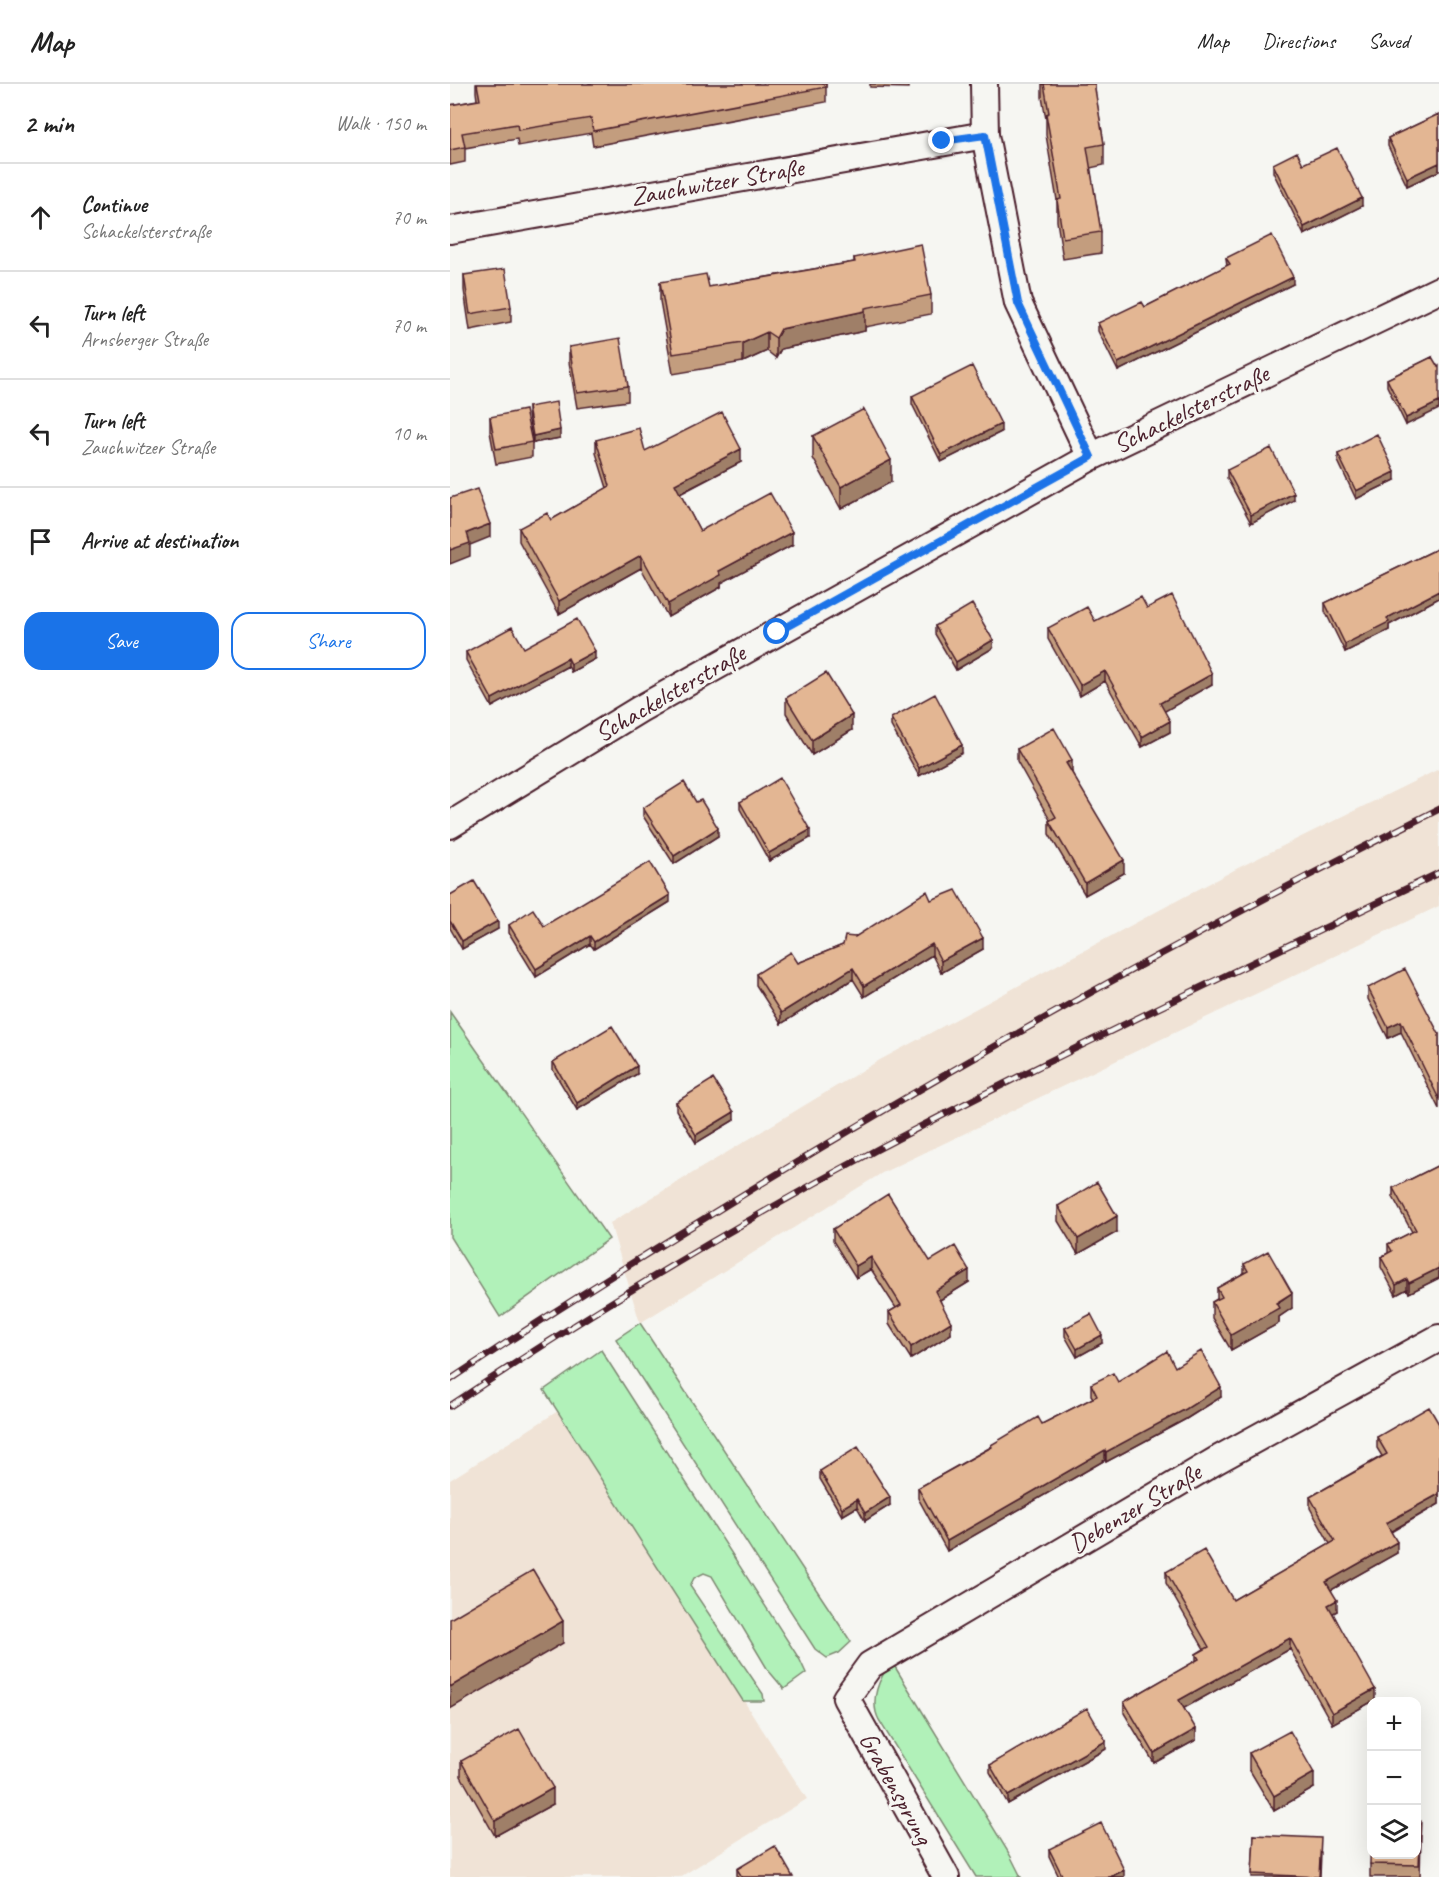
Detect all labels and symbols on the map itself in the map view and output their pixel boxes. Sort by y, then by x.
route end [928,127,954,153]
street label: Zauchwitzer Straße [628,150,808,213]
street label: Schackelsterstraße [1108,356,1276,461]
route start [763,618,789,644]
street label: Schackelsterstraße [589,635,754,749]
street label: Debenzer Straße [1063,1454,1209,1560]
street label: Grabensprung [852,1726,941,1851]

